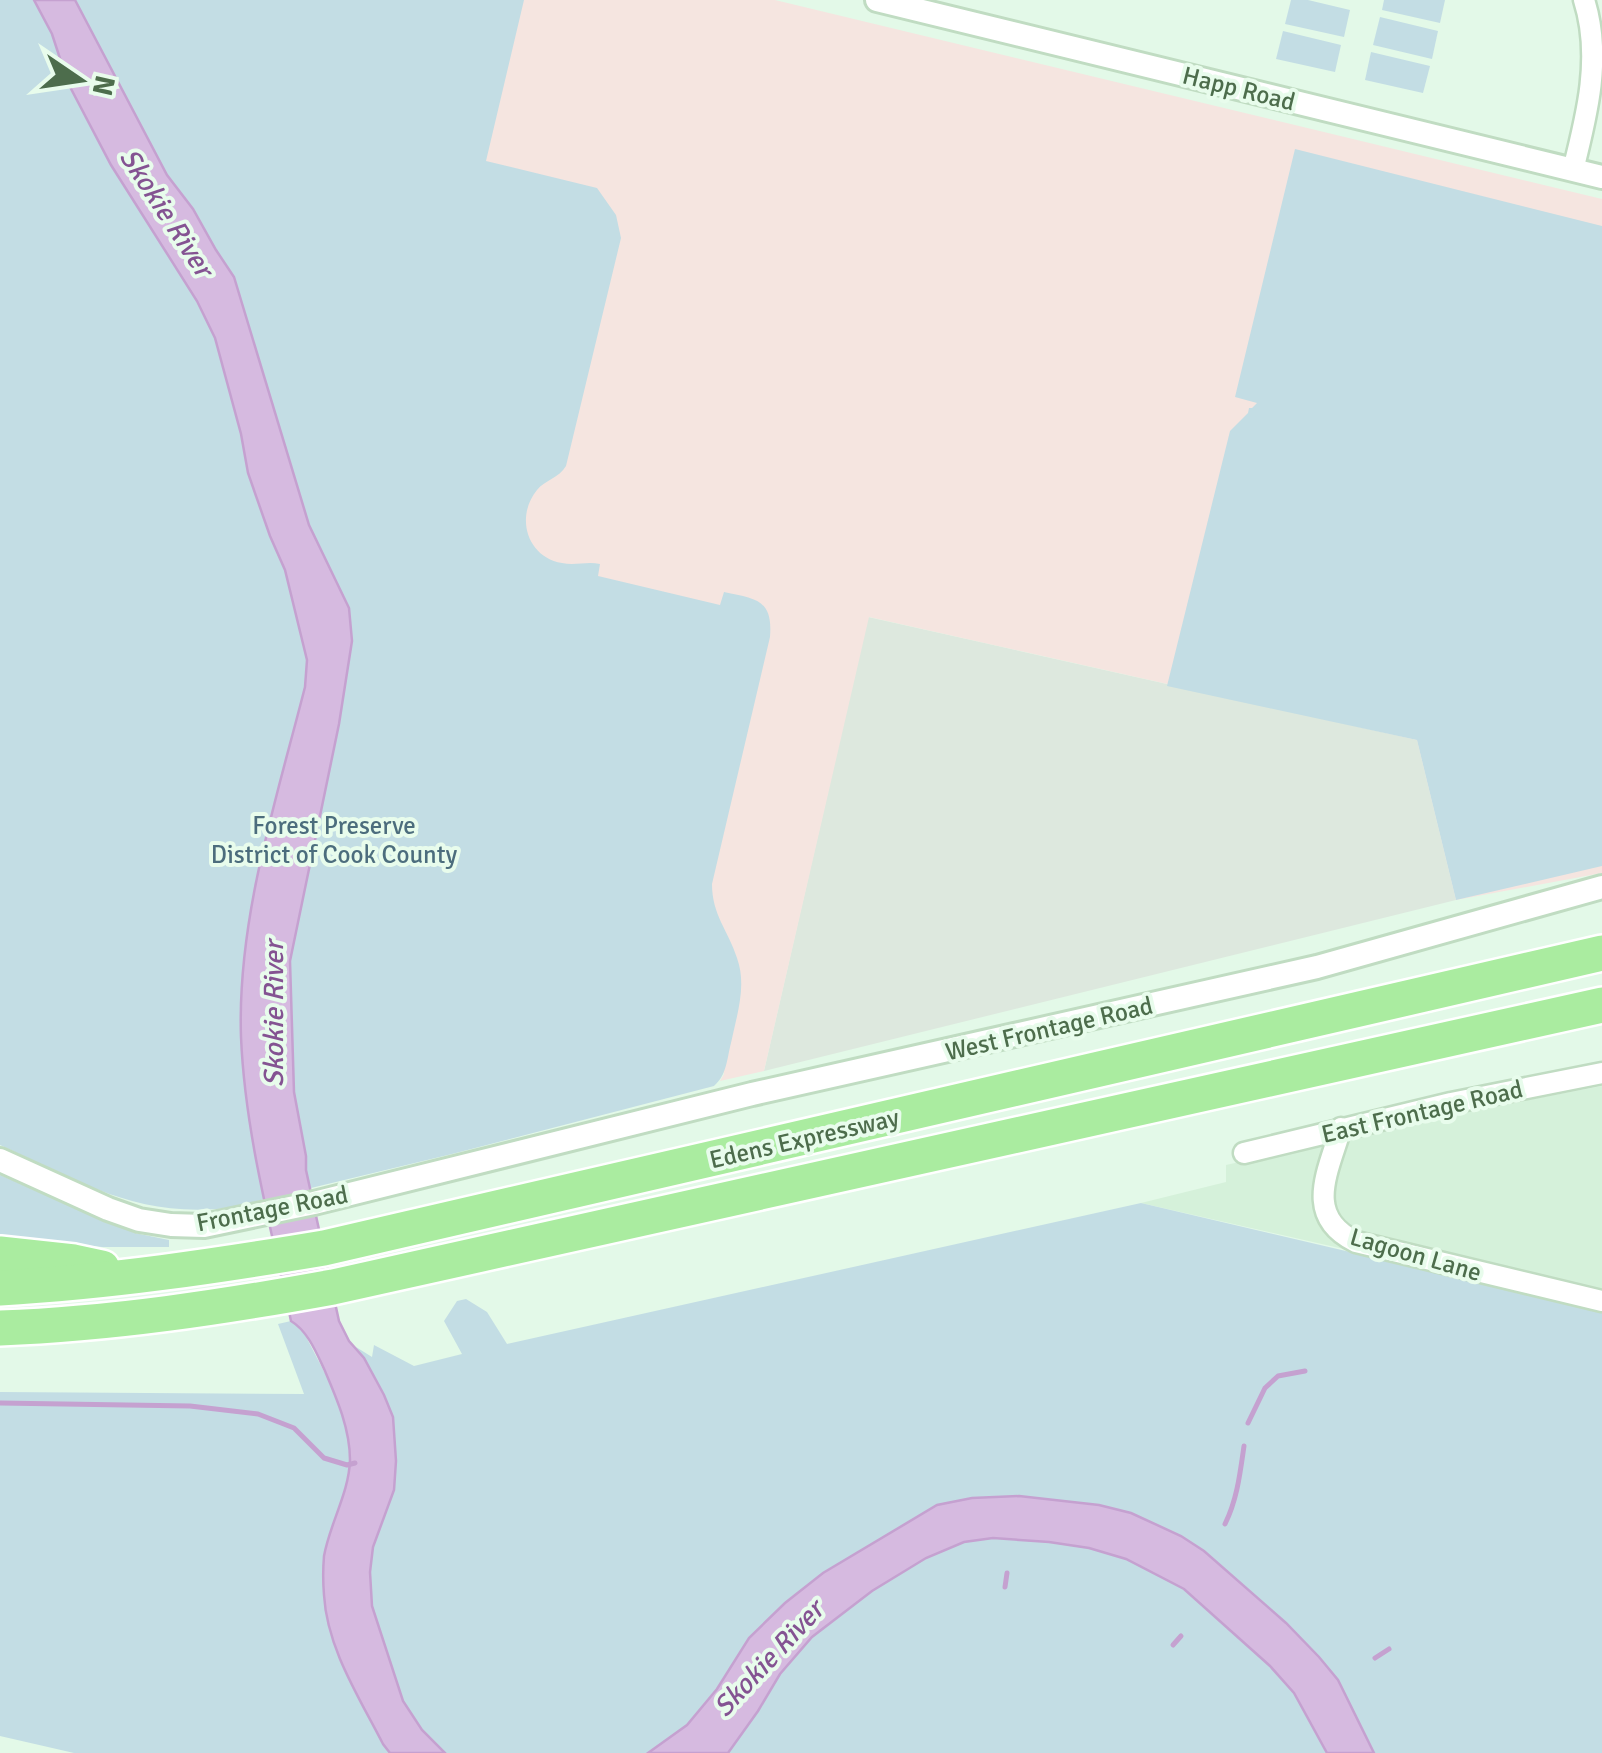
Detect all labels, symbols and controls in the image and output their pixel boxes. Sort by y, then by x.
north arrow [30,30,130,130]
street label: Happ Road [1179,60,1298,117]
text: N [85,72,122,99]
water label: Skokie River [112,142,222,286]
park label: Forest Preserve District of Cook County [211,810,458,870]
water label: Skokie River [257,937,291,1087]
street label: West Frontage Road [942,990,1156,1067]
street label: East Frontage Road [1318,1073,1526,1150]
street label: Edens Expressway [706,1102,902,1175]
street label: Frontage Road [194,1179,351,1238]
street label: Lagoon Lane [1347,1221,1485,1288]
water label: Skokie River [706,1591,833,1724]

